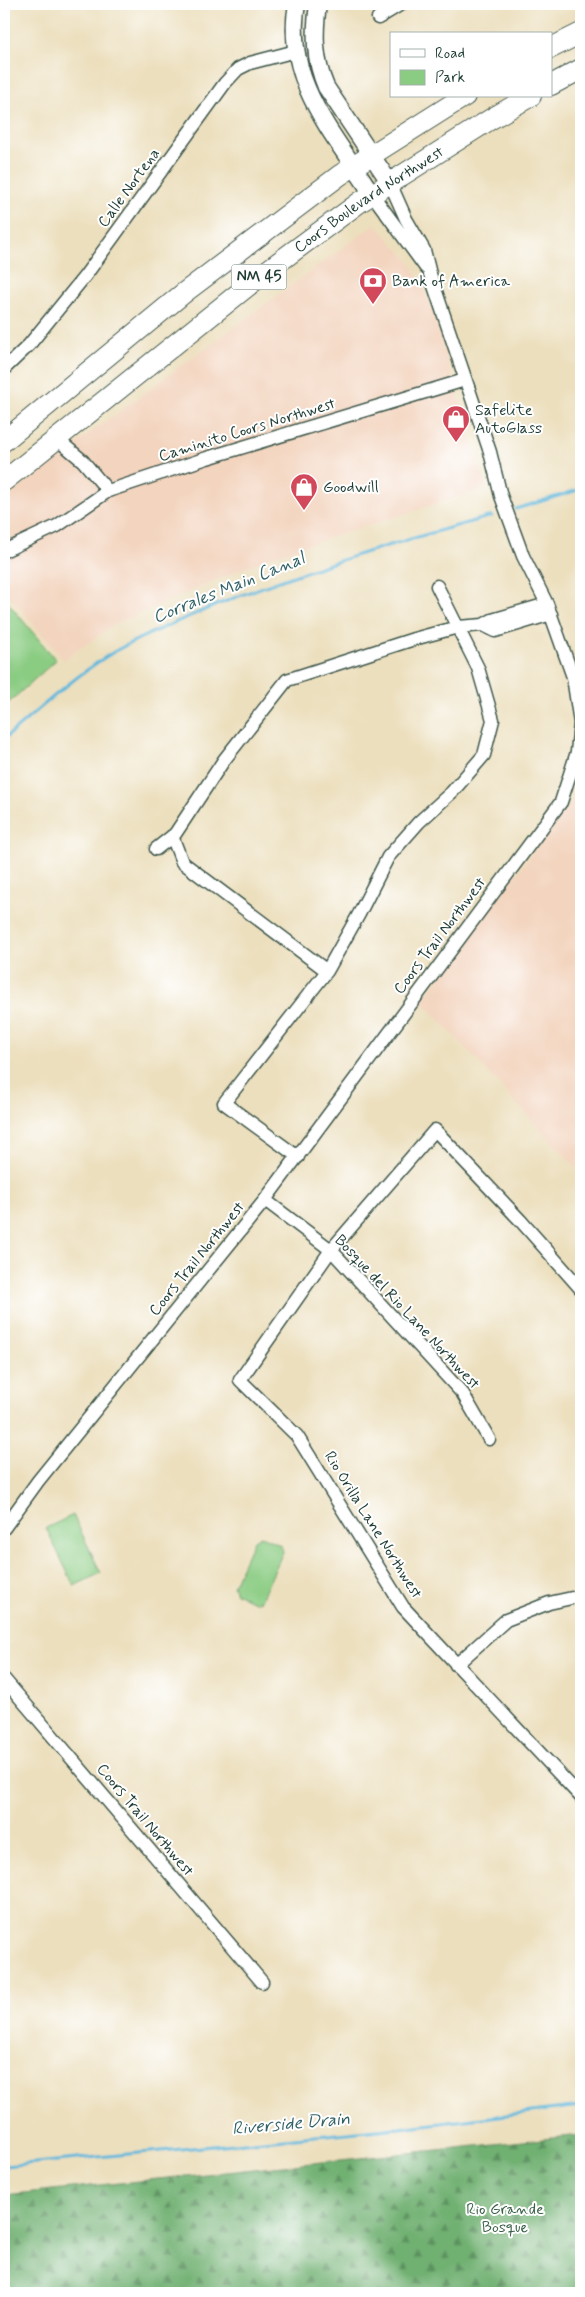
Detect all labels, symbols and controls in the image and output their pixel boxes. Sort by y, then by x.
legend [390,32,552,98]
text: Road [435,44,465,64]
text: Park [435,68,465,88]
street label: Coors Boulevard Northwest [290,141,447,258]
street label: Calle Nortena [93,144,165,232]
road number: NM 45 [232,264,286,290]
bank icon: Bank of America [358,266,388,305]
place label: Bank of America [392,271,510,292]
street label: Caminito Coors Northwest [156,393,338,467]
place label: Safelite AutoGlass [475,400,542,439]
shop icon: Safelite AutoGlass [441,404,471,443]
shop icon: Goodwill [289,472,319,511]
place label: Goodwill [323,477,379,498]
water label: Corrales Main Canal [149,546,310,629]
street label: Coors Trail Northwest [389,873,491,999]
street label: Coors Trail Northwest [144,1197,250,1321]
street label: Bosque del Rio Lane Northwest [330,1230,484,1394]
street label: Rio Orilla Lane Northwest [319,1447,427,1603]
street label: Coors Trail Northwest [92,1759,198,1881]
water label: Riverside Drain [231,2107,351,2141]
park label: Rio Grande Bosque [466,2199,544,2238]

